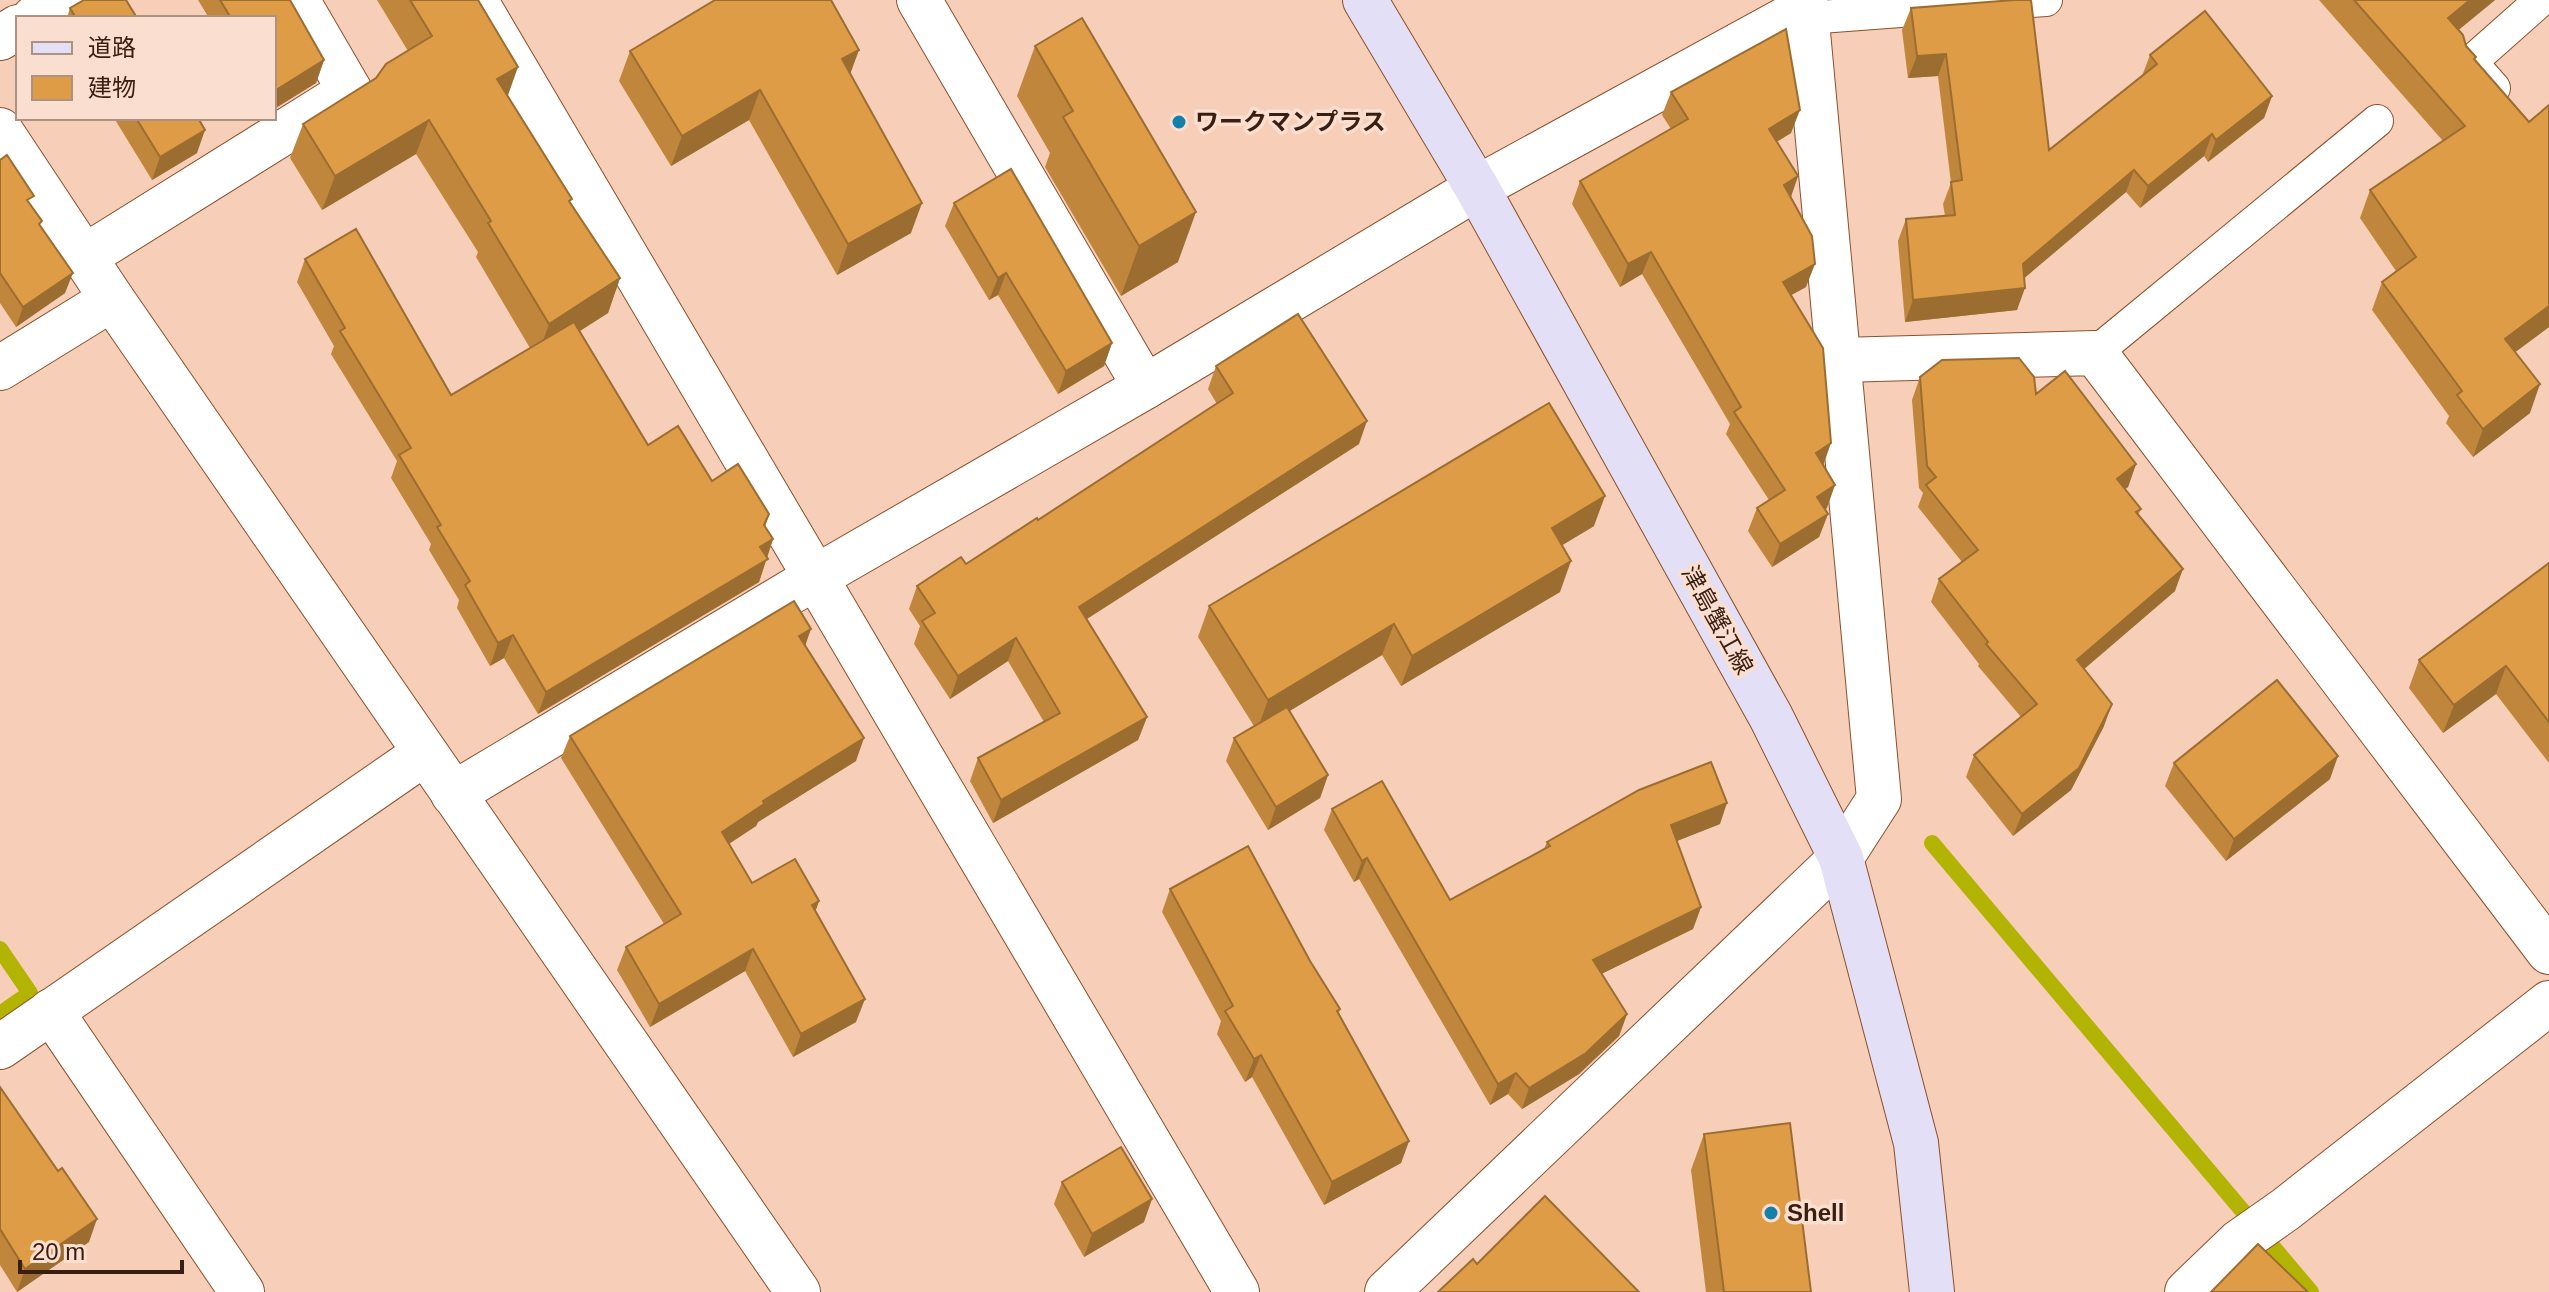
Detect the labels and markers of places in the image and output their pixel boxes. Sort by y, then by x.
place label: ワークマンプラス [1195,108,1386,135]
marker: ワークマンプラス [1170,113,1188,131]
place label: Shell [1787,1199,1844,1226]
marker: Shell [1762,1204,1780,1222]

